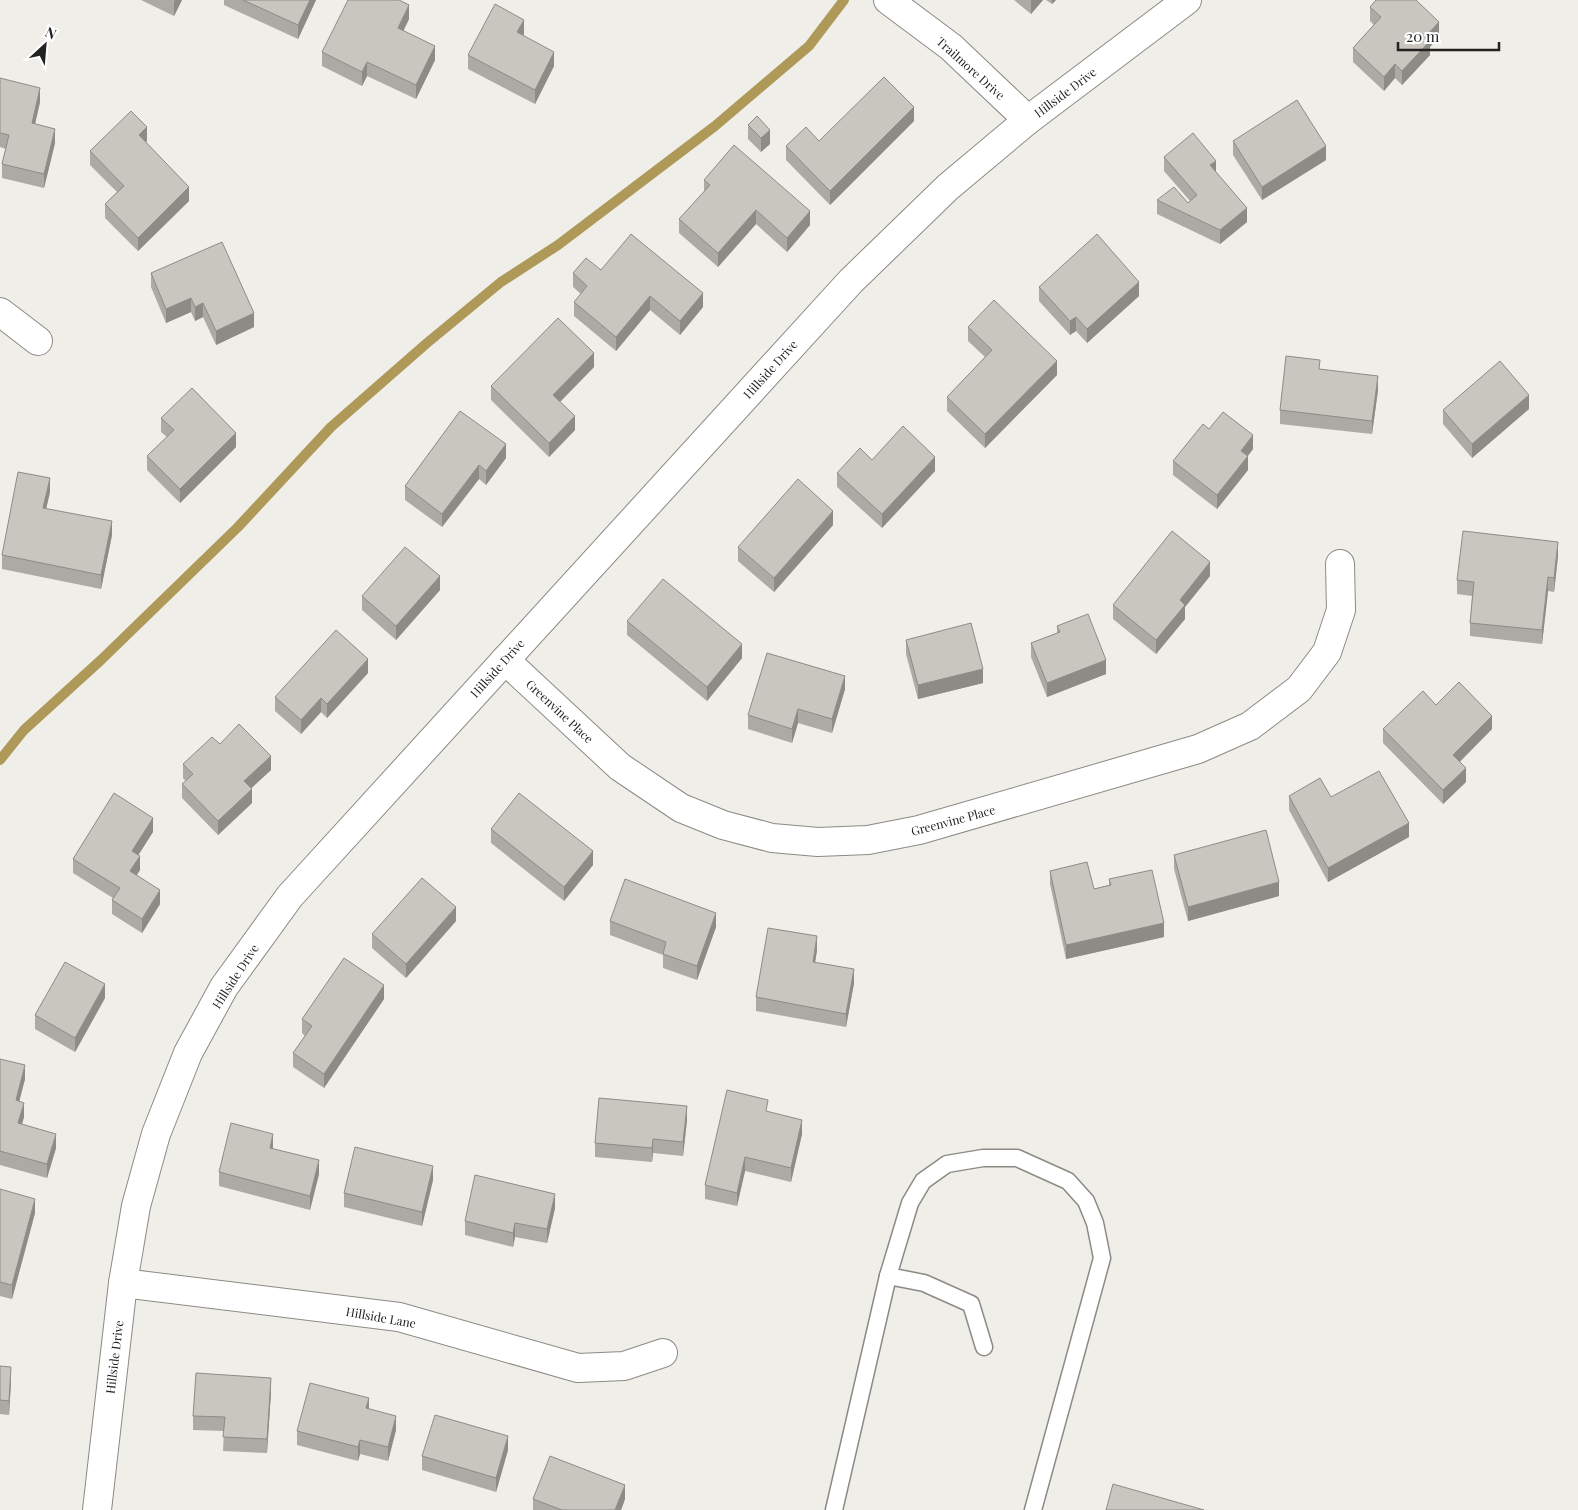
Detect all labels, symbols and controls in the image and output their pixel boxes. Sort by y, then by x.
north arrow [20,20,70,70]
scale bar [1398,20,1499,52]
text: N [42,22,60,44]
text: 20 m [1406,26,1440,46]
street label: Trailmore Drive [934,33,1008,103]
street label: Hillside Drive [1031,63,1099,121]
street label: Hillside Drive [739,336,801,402]
street label: Hillside Drive [466,635,528,701]
street label: Greenvine Place [523,676,597,746]
street label: Greenvine Place [909,801,997,839]
street label: Hillside Drive [208,941,262,1011]
street label: Hillside Lane [345,1303,417,1331]
street label: Hillside Drive [102,1319,126,1395]

